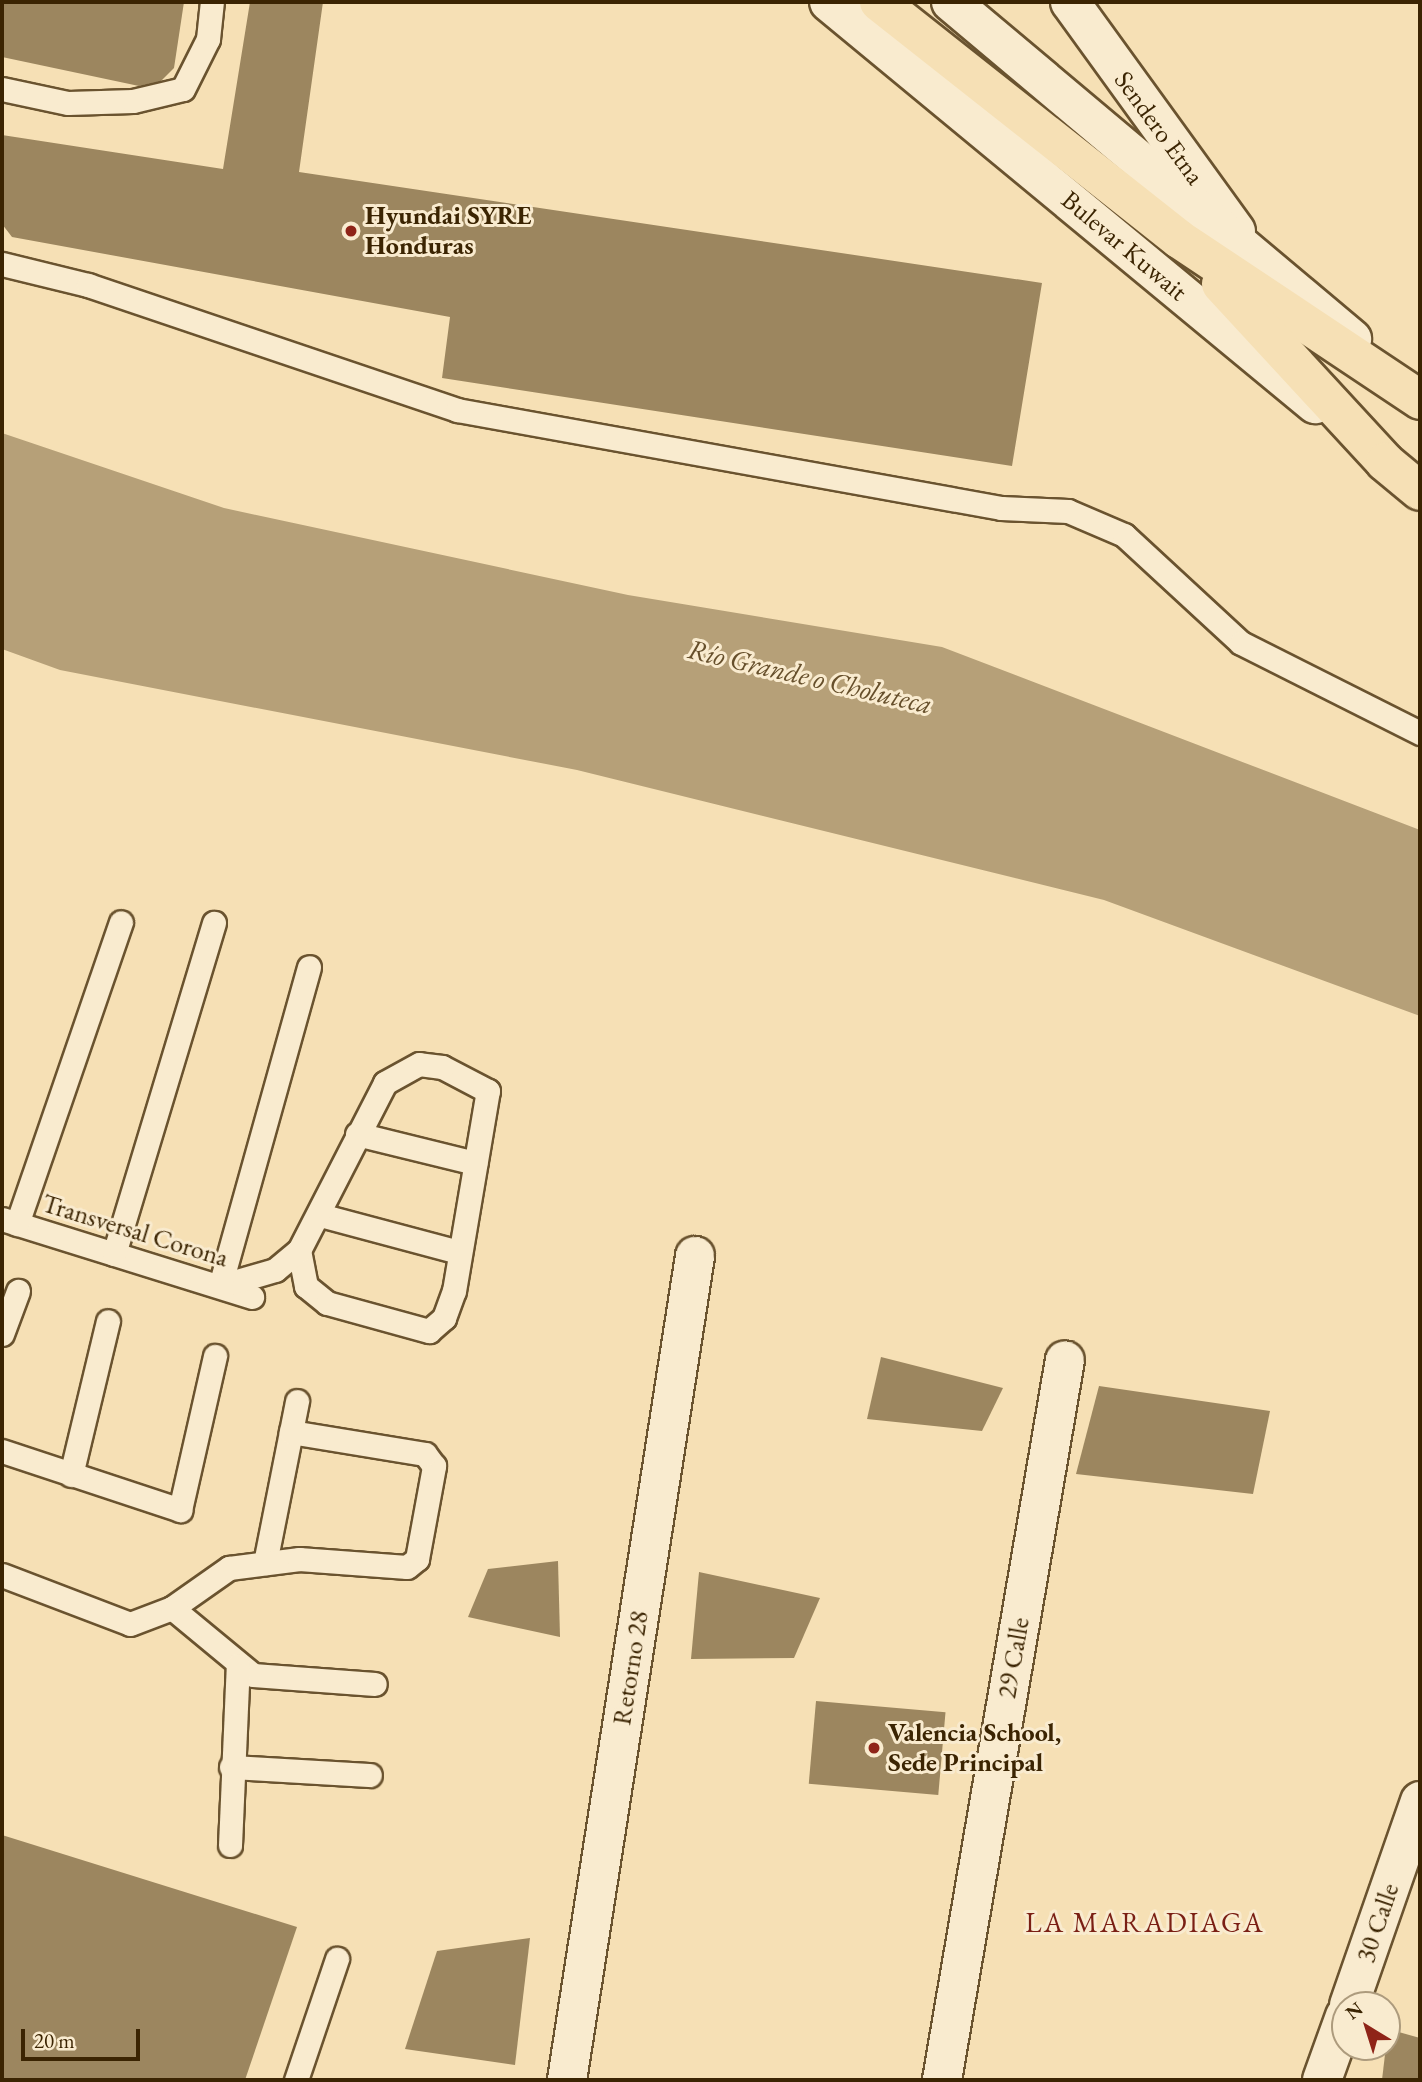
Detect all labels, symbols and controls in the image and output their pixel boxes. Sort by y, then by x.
street label: Sendero Etna [1107,65,1211,191]
street label: Bulevar Kuwait [1055,184,1193,308]
place label: Hyundai SYRE Honduras [365,200,532,262]
marker: Hyundai SYRE Honduras [343,223,359,239]
water label: Río Grande o Choluteca [685,632,935,720]
street label: Transversal Corona [38,1188,232,1274]
street label: Retorno 28 [607,1609,655,1727]
street label: 29 Calle [992,1615,1036,1701]
place label: Valencia School, Sede Principal [888,1717,1061,1778]
marker: Valencia School, Sede Principal [866,1740,882,1756]
street label: 30 Calle [1350,1879,1406,1967]
district label: LA MARADIAGA [1027,1905,1263,1939]
north arrow [1331,1991,1401,2061]
text: N [1340,1996,1368,2025]
scale bar [24,2016,144,2060]
text: 20 m [34,2027,75,2054]

